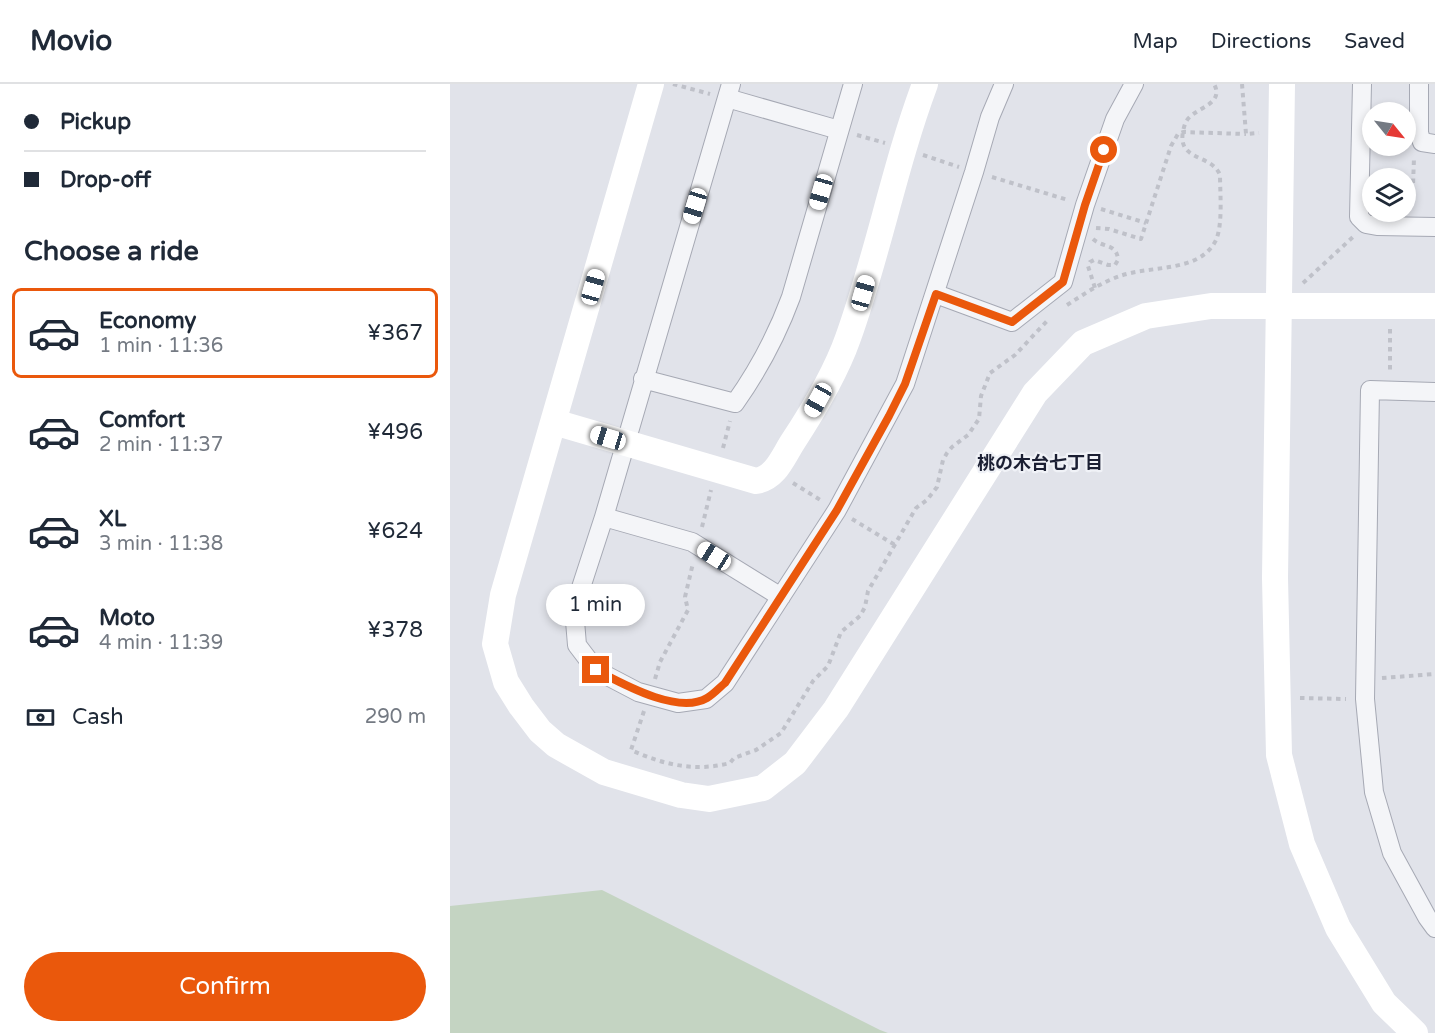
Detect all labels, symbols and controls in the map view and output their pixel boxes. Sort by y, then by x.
text: Movio [30,24,112,58]
text: Map [1132,29,1178,54]
text: Directions [1211,29,1311,54]
text: Saved [1344,29,1405,54]
north arrow [1362,102,1416,156]
map controls [1362,102,1416,222]
text: Pickup [60,109,131,135]
route start [1090,136,1117,163]
text: Drop-off [60,167,151,193]
button: layers [1362,168,1416,222]
car [807,172,835,212]
car [681,186,709,226]
text: Choose a ride [24,235,199,268]
car [579,267,607,307]
car [849,273,877,313]
icon: car [27,306,81,360]
text: Economy [99,308,196,334]
text: ¥367 [367,320,423,346]
text: 1 min · 11:36 [99,334,223,358]
car [801,380,835,420]
icon: car [27,405,81,459]
text: Comfort [99,407,185,433]
text: ¥496 [367,419,423,445]
car [588,424,628,452]
text: 2 min · 11:37 [99,433,223,457]
district label: 桃の木台七丁目 [977,452,1103,474]
icon: car [27,504,81,558]
text: XL [99,506,126,532]
text: ¥624 [367,518,423,544]
text: 3 min · 11:38 [99,532,223,556]
car [694,539,734,573]
callout: 1 min [546,583,645,625]
text: 1 min [569,593,622,617]
icon: car [27,603,81,657]
text: Moto [99,605,155,631]
text: ¥378 [367,617,423,643]
text: 4 min · 11:39 [99,631,223,655]
route end [582,656,609,683]
icon: cash [24,701,57,734]
text: Cash [72,704,124,730]
text: 290 m [365,705,426,729]
button: Confirm [24,952,426,1021]

